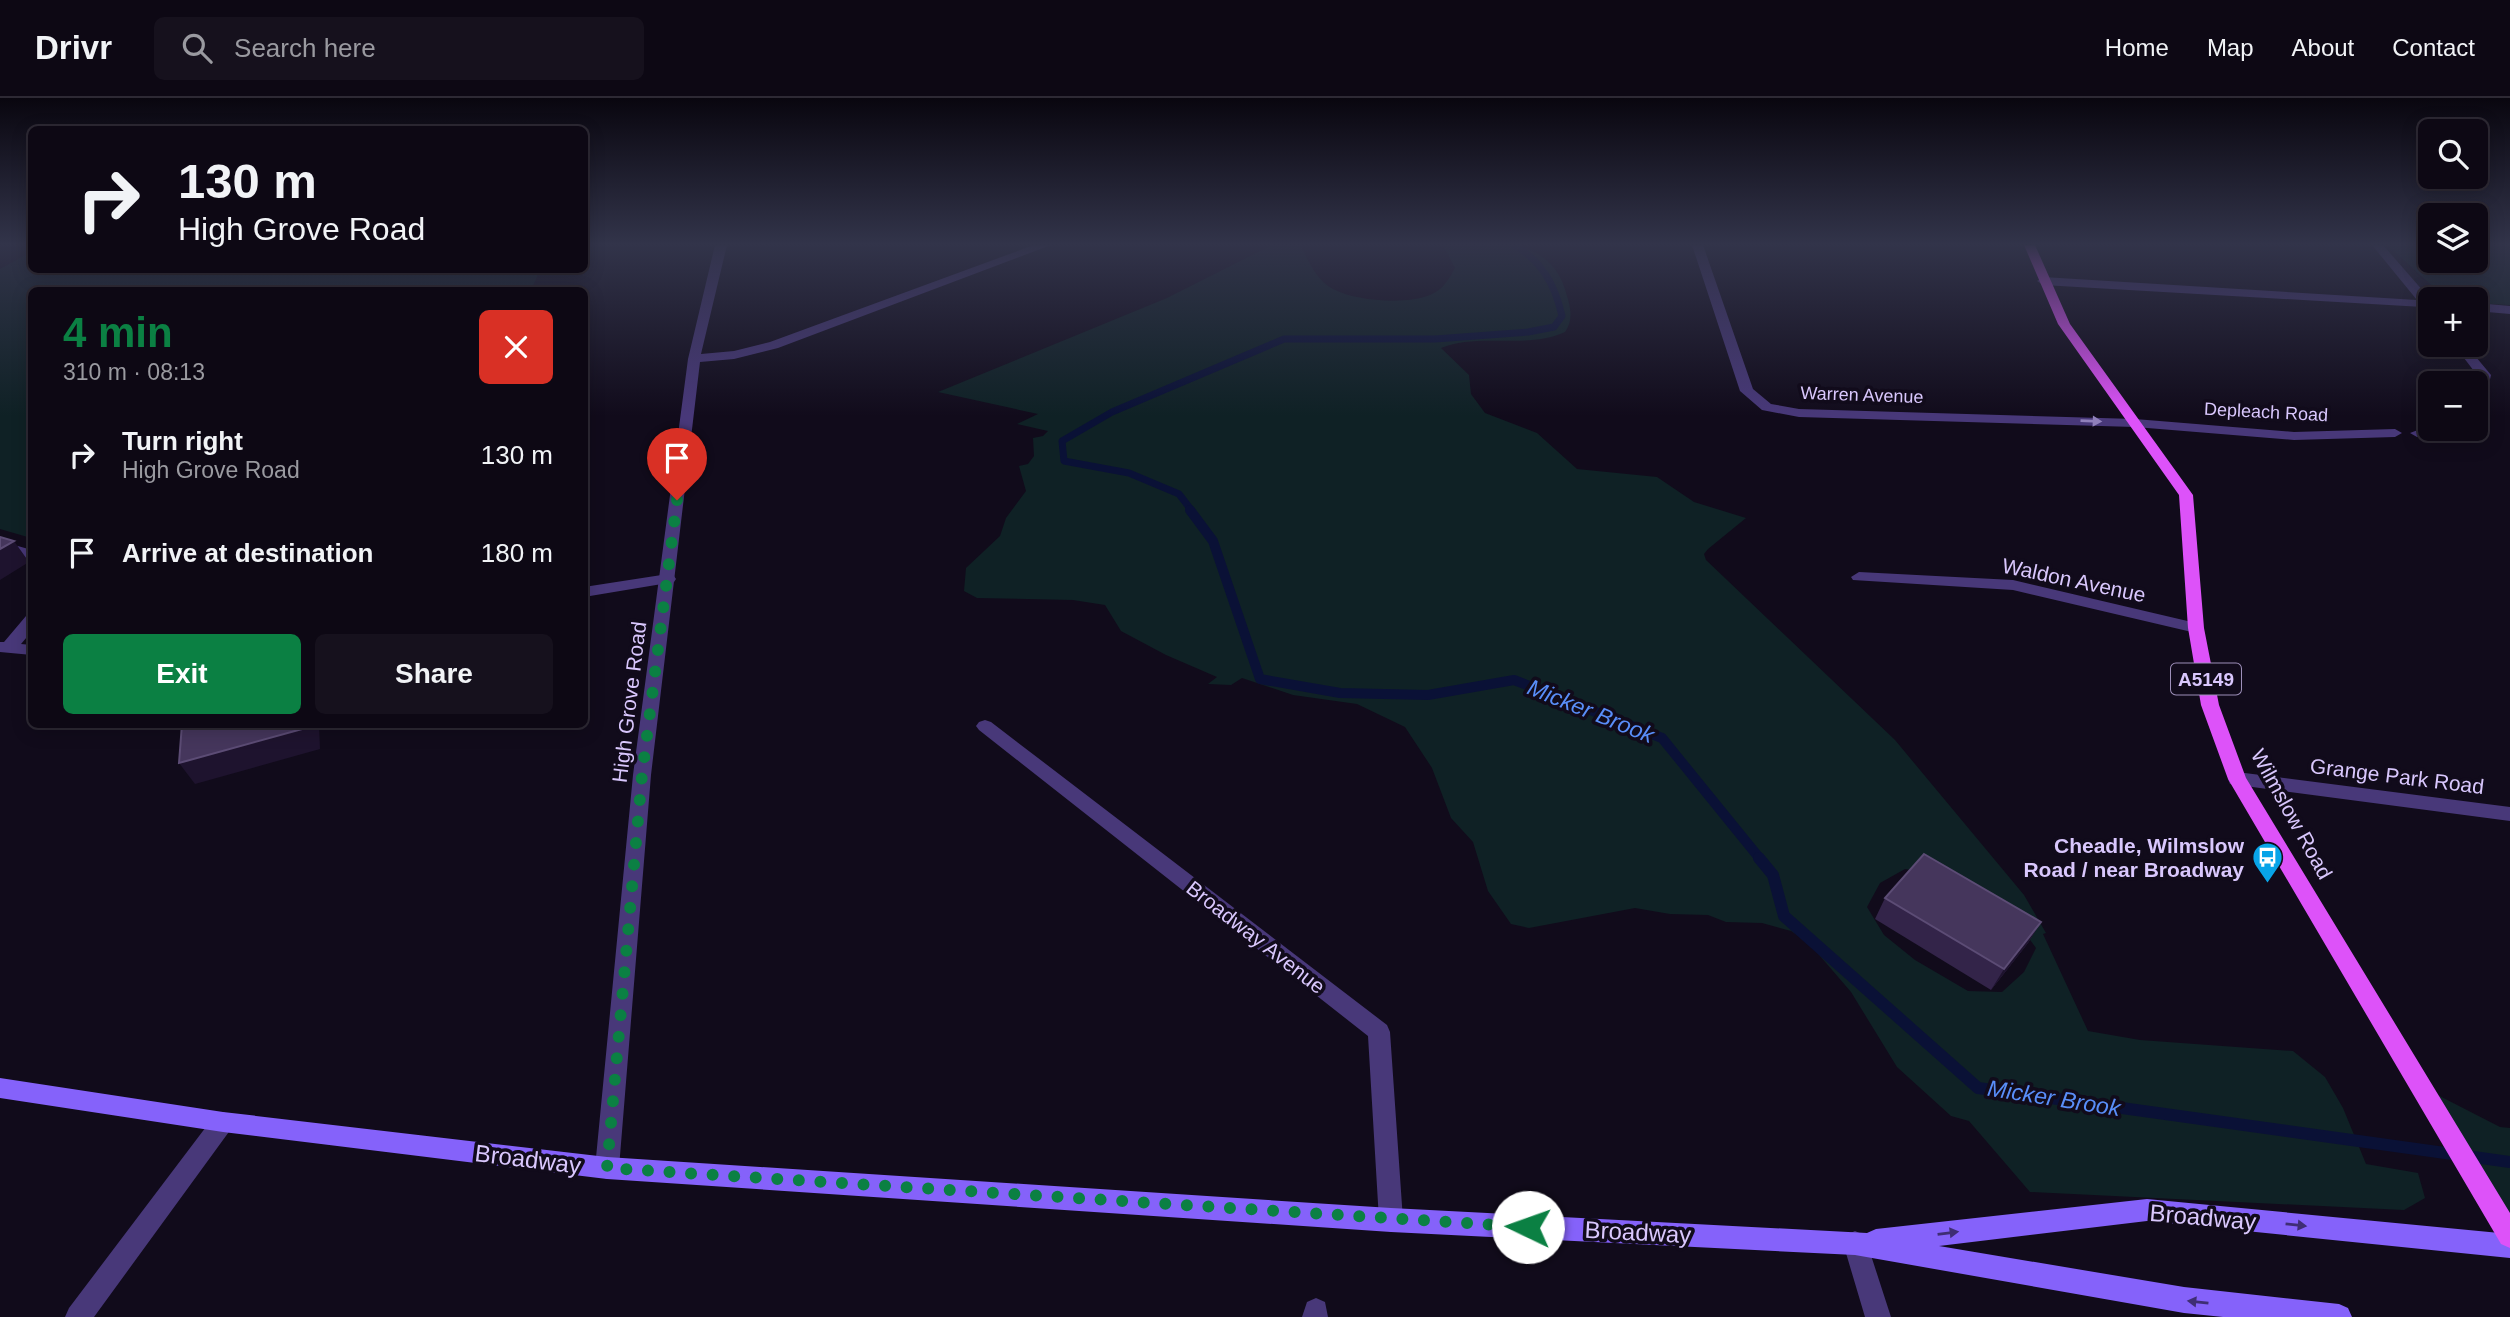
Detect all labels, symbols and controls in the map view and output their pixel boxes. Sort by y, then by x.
search box [154,17,644,80]
text: Drivr [35,29,112,66]
icon: search [178,29,216,67]
text: Search here [234,33,376,63]
text: Home [2105,34,2169,61]
text: Map [2207,34,2254,61]
text: About [2292,34,2354,61]
text: Contact [2392,34,2475,61]
map controls [2418,119,2488,441]
button: search [2418,119,2488,189]
icon: right [63,154,154,245]
text: 130 m [178,154,317,208]
button: layers [2418,203,2488,273]
text: High Grove Road [178,211,425,247]
button: + [2418,287,2488,357]
text: 4 min [63,309,173,356]
button: close [479,310,553,384]
text: 310 m · 08:13 [63,359,205,385]
button: − [2418,371,2488,441]
street label: Warren Avenue [1800,383,1924,407]
street label: Depleach Road [2204,399,2328,425]
one-way arrow [2080,415,2102,427]
text: Turn right [122,426,243,456]
pin [647,428,707,500]
icon: right [63,436,101,474]
icon: arrive [658,439,696,477]
text: 130 m [481,440,553,470]
text: High Grove Road [122,457,300,483]
icon: arrive [63,534,101,572]
text: Arrive at destination [122,538,373,568]
text: 180 m [481,538,553,568]
street label: Waldon Avenue [2000,554,2148,606]
street label: High Grove Road [608,620,650,784]
button: Exit [63,634,301,714]
button: Share [315,634,553,714]
road number: A5149 [2171,664,2241,694]
water label: Micker Brook [1524,674,1659,749]
street label: Wilmslow Road [2247,745,2337,883]
street label: Grange Park Road [2309,754,2485,798]
place label: Cheadle, Wilmslow Road / near Broadway [2023,834,2245,881]
bus stop icon: Cheadle, Wilmslow Road / near Broadway [2250,840,2284,884]
street label: Broadway Avenue [1182,876,1330,998]
water label: Micker Brook [1986,1075,2124,1122]
street label: Broadway [473,1139,583,1179]
position arrow [1491,1190,1565,1264]
street label: Broadway [2149,1199,2257,1235]
street label: Broadway [1584,1216,1692,1248]
one-way arrow [2285,1220,2307,1231]
one-way arrow [1937,1227,1959,1238]
one-way arrow [2187,1296,2209,1307]

